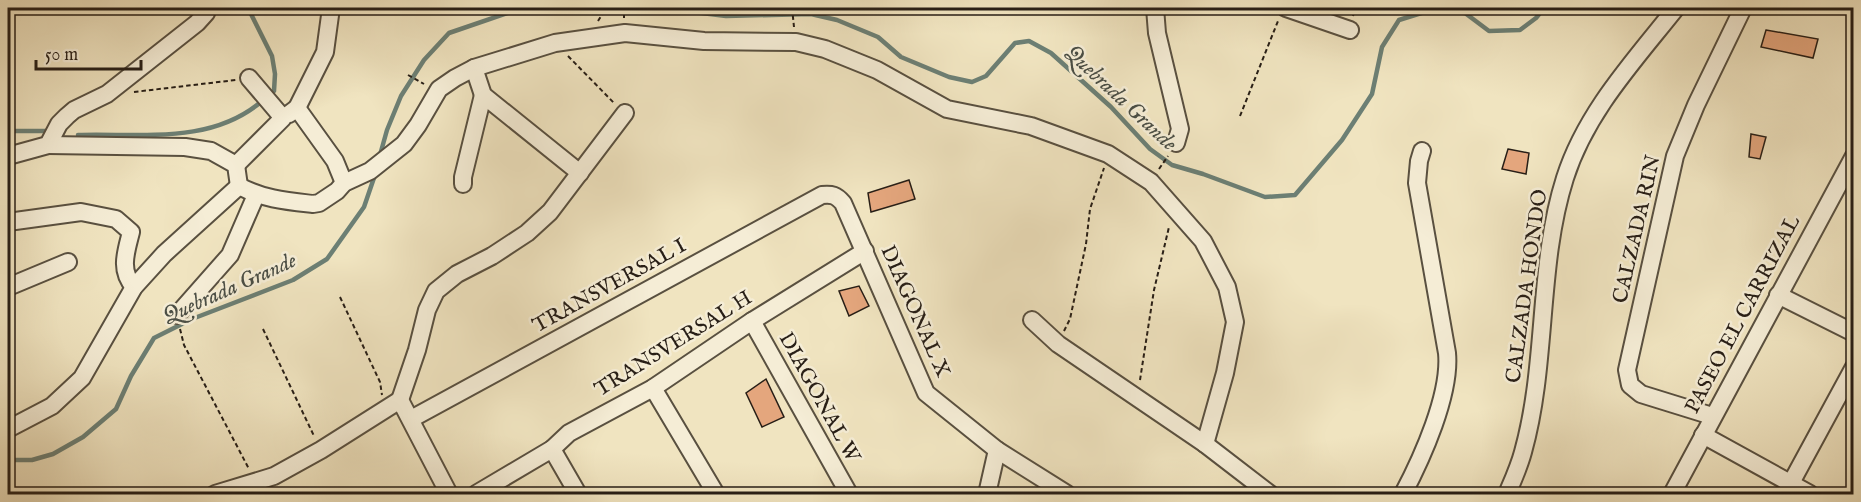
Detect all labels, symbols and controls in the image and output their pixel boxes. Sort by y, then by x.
scale bar [36,33,141,71]
water label: Quebrada Grande [1059,39,1183,158]
text: 50 m [45,44,78,67]
street label: CALZADA RIN [1607,153,1668,306]
street label: CALZADA HONDO [1501,188,1554,385]
street label: PASEO EL CARRIZAL [1680,211,1807,419]
street label: TRANSVERSAL I [528,233,691,340]
street label: DIAGONAL X [873,241,956,382]
water label: Quebrada Grande [159,247,302,331]
street label: TRANSVERSAL H [590,285,758,404]
street label: DIAGONAL W [772,328,866,468]

